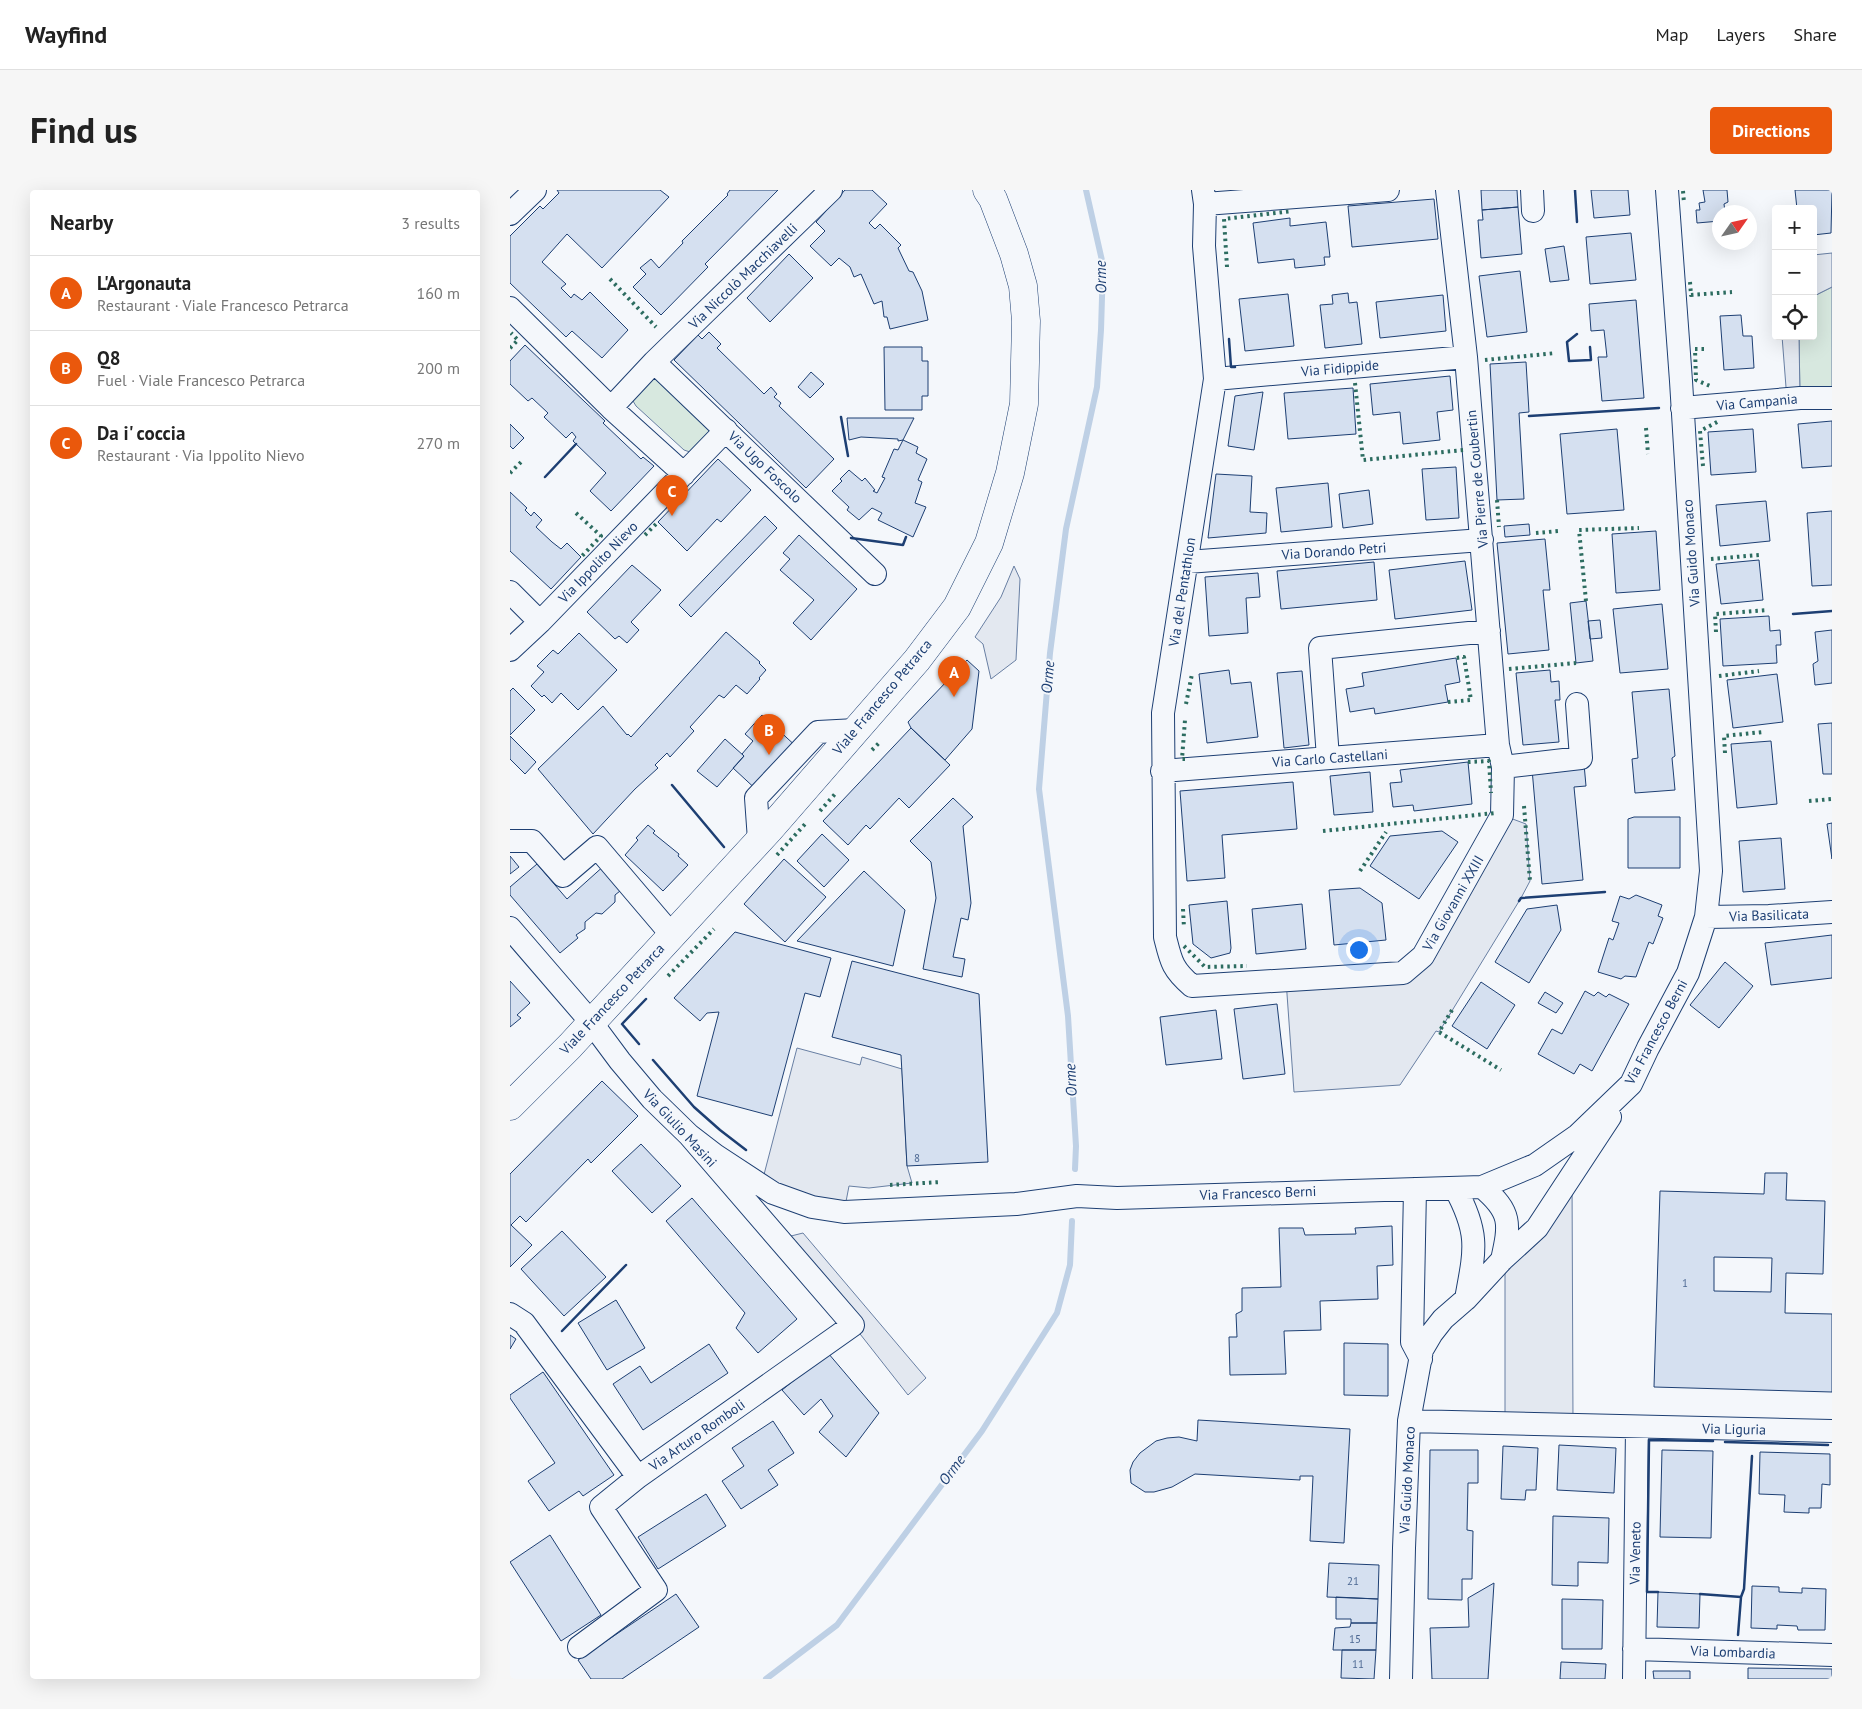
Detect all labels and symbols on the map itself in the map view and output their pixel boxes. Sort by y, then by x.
north arrow [1712,205,1757,250]
street label: Via Niccolò Macchiavelli [684,219,801,333]
water label: Orme [1091,260,1110,294]
street label: Via Fidippide [1299,356,1380,380]
street label: Via Campania [1715,389,1798,415]
street label: Via Pierre de Coubertin [1462,409,1492,550]
street label: Via Ugo Foscolo [724,426,806,507]
pin: C [656,475,688,516]
street label: Via Guido Monaco [1678,499,1704,608]
street label: Via Ippolito Nievo [554,517,642,607]
street label: Via del Pentathlon [1164,536,1200,649]
street label: Via Dorando Petri [1280,538,1387,564]
street label: Viale Francesco Petrarca [828,636,936,759]
pin: A [938,656,970,697]
water label: Orme [1037,660,1058,694]
pin: B [753,714,785,755]
street label: Via Carlo Castellani [1271,745,1388,771]
street label: Via Giovanni XXIII [1418,852,1488,955]
street label: Via Basilicata [1728,905,1809,925]
your location [1346,937,1372,963]
street label: Viale Francesco Petrarca [555,940,668,1059]
street label: Via Francesco Berni [1620,976,1691,1089]
water label: Orme [1060,1063,1081,1097]
street label: Via Giulio Masini [638,1084,721,1171]
house number: 8 [914,1151,920,1165]
street label: Via Francesco Berni [1198,1182,1317,1204]
house number: 1 [1682,1276,1688,1290]
street label: Via Arturo Romboli [645,1395,748,1475]
street label: Via Liguria [1701,1419,1766,1439]
street label: Via Guido Monaco [1395,1426,1419,1535]
water label: Orme [934,1451,969,1489]
street label: Via Veneto [1625,1521,1645,1586]
house number: 21 [1347,1574,1359,1588]
house number: 15 [1349,1632,1361,1646]
street label: Via Lombardia [1689,1641,1776,1662]
house number: 11 [1352,1657,1364,1671]

